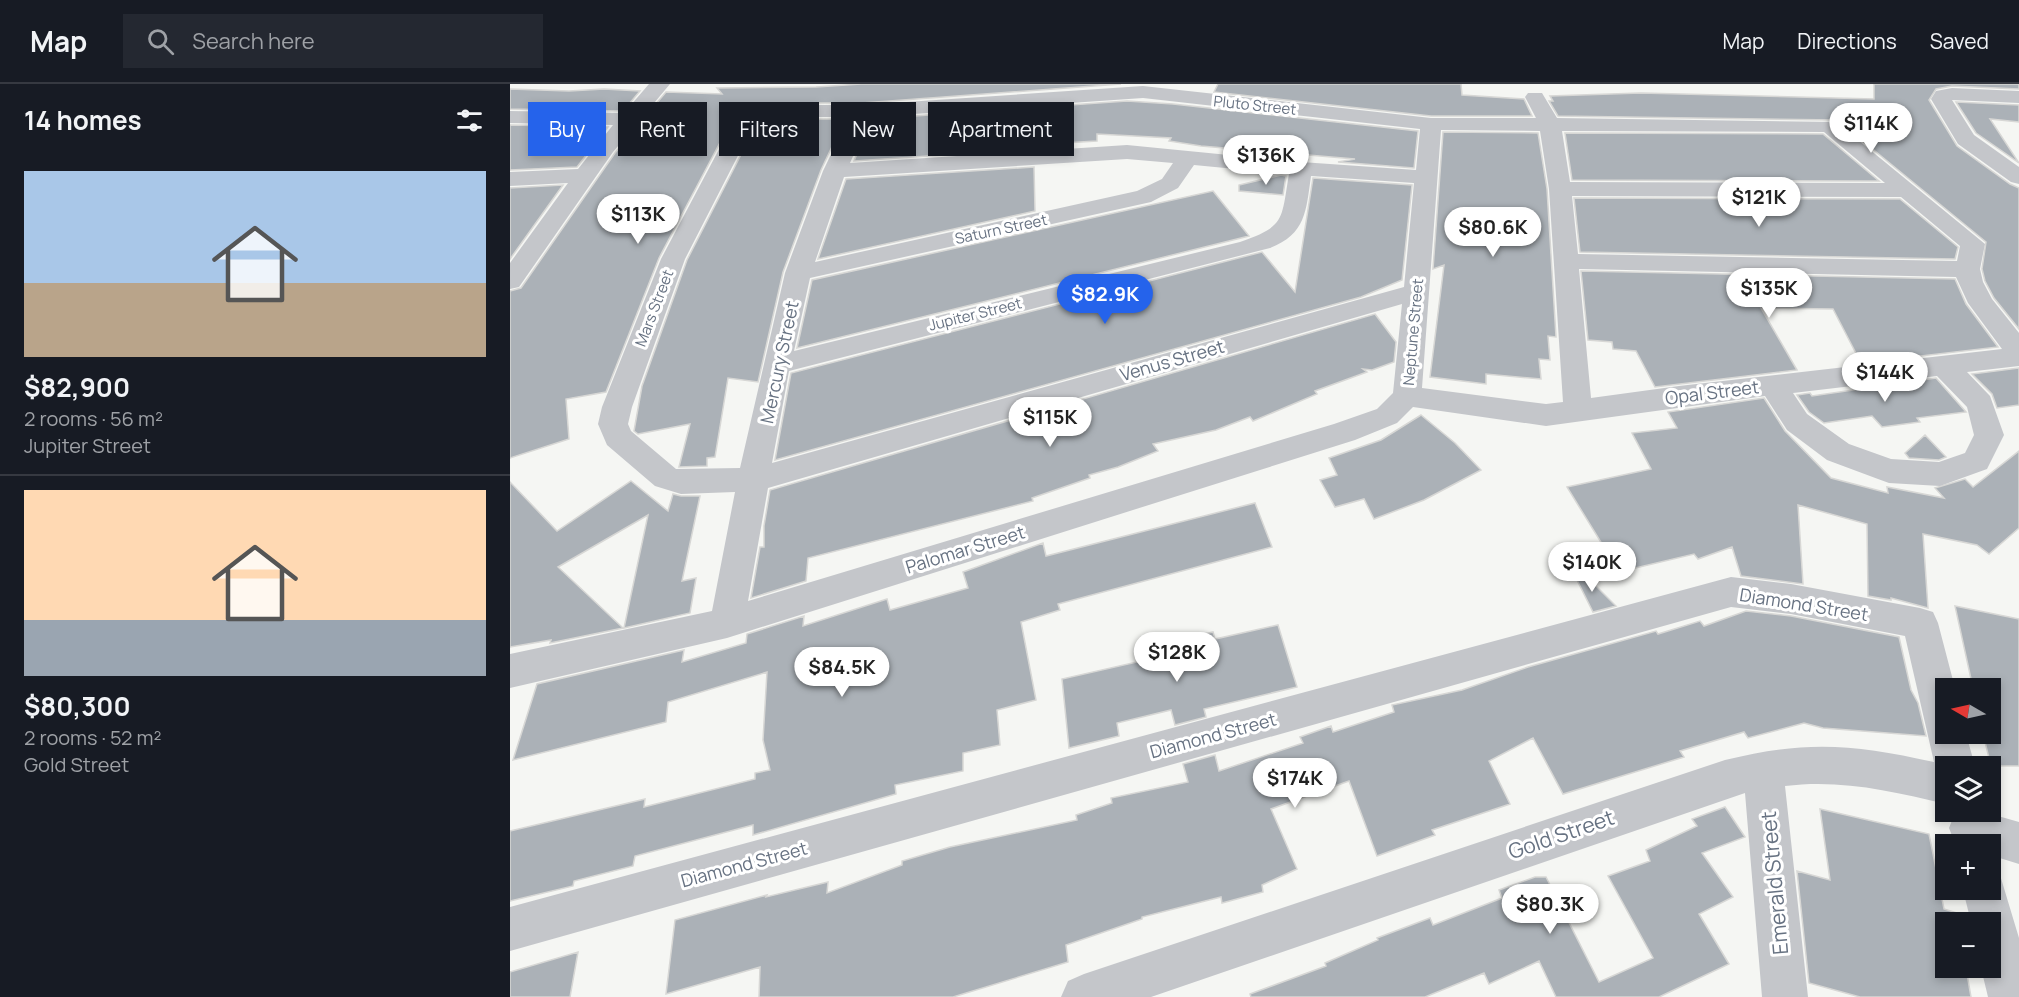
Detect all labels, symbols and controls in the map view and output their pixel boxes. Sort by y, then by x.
search box [123,14,543,68]
text: Map [30,22,87,60]
icon: search [144,25,177,58]
text: Search here [192,26,315,56]
text: Map [1723,27,1764,55]
text: Directions [1797,27,1897,55]
text: Saved [1930,27,1989,55]
street label: Pluto Street [1213,90,1297,120]
text: 14 homes [24,102,142,138]
chip: Buy [528,102,606,156]
chip: Rent [618,102,707,156]
chip: Filters [719,102,819,156]
chip: New [831,102,916,156]
chip: Apartment [928,102,1074,156]
pin: $114K [1829,103,1913,154]
icon: filters [453,104,486,137]
text: $114K [1843,109,1899,136]
pin: $136K [1224,135,1308,186]
text: $136K [1237,141,1295,168]
pin: $121K [1717,177,1801,228]
text: $121K [1732,183,1786,210]
pin: $113K [596,194,680,245]
text: $113K [611,200,665,227]
pin: $80.6K [1444,207,1542,258]
street label: Saturn Street [953,209,1049,249]
icon: home [201,210,309,318]
text: $80.6K [1458,213,1528,240]
street label: Mars Street [630,266,678,350]
pin: $135K [1727,268,1811,319]
pin: $82.9K [1056,274,1154,325]
text: $135K [1740,274,1798,301]
street label: Neptune Street [1398,278,1428,386]
text: $82.9K [1071,280,1139,307]
street label: Jupiter Street [926,292,1024,336]
street label: Mercury Street [754,298,804,426]
street label: Venus Street [1117,334,1227,386]
pin: $144K [1843,352,1927,403]
text: $144K [1856,358,1914,385]
text: $82,900 [24,369,130,405]
street label: Opal Street [1664,374,1760,410]
pin: $115K [1008,397,1092,448]
text: $115K [1023,403,1077,430]
text: 2 rooms · 56 m² [24,405,163,432]
text: Jupiter Street [24,432,151,459]
street label: Palomar Street [902,519,1028,579]
icon: home [201,529,309,637]
pin: $140K [1550,542,1634,593]
text: $140K [1562,548,1622,575]
street label: Diamond Street [1738,582,1870,626]
pin: $128K [1135,632,1219,683]
text: $128K [1148,638,1206,665]
pin: $84.5K [793,647,891,698]
text: $84.5K [808,653,876,680]
north arrow [1935,678,2001,744]
map controls [1935,678,2001,978]
text: $80,300 [24,688,131,724]
street label: Diamond Street [1147,707,1279,763]
text: 2 rooms · 52 m² [24,724,161,751]
text: Gold Street [24,751,129,778]
button: layers [1935,756,2001,822]
pin: $174K [1253,758,1337,809]
text: $174K [1267,764,1323,791]
street label: Gold Street [1504,803,1618,865]
street label: Emerald Street [1754,810,1794,956]
button: + [1935,834,2001,900]
street label: Diamond Street [678,836,810,892]
pin: $80.3K [1501,884,1599,935]
text: $80.3K [1516,890,1584,917]
button: − [1935,912,2001,978]

